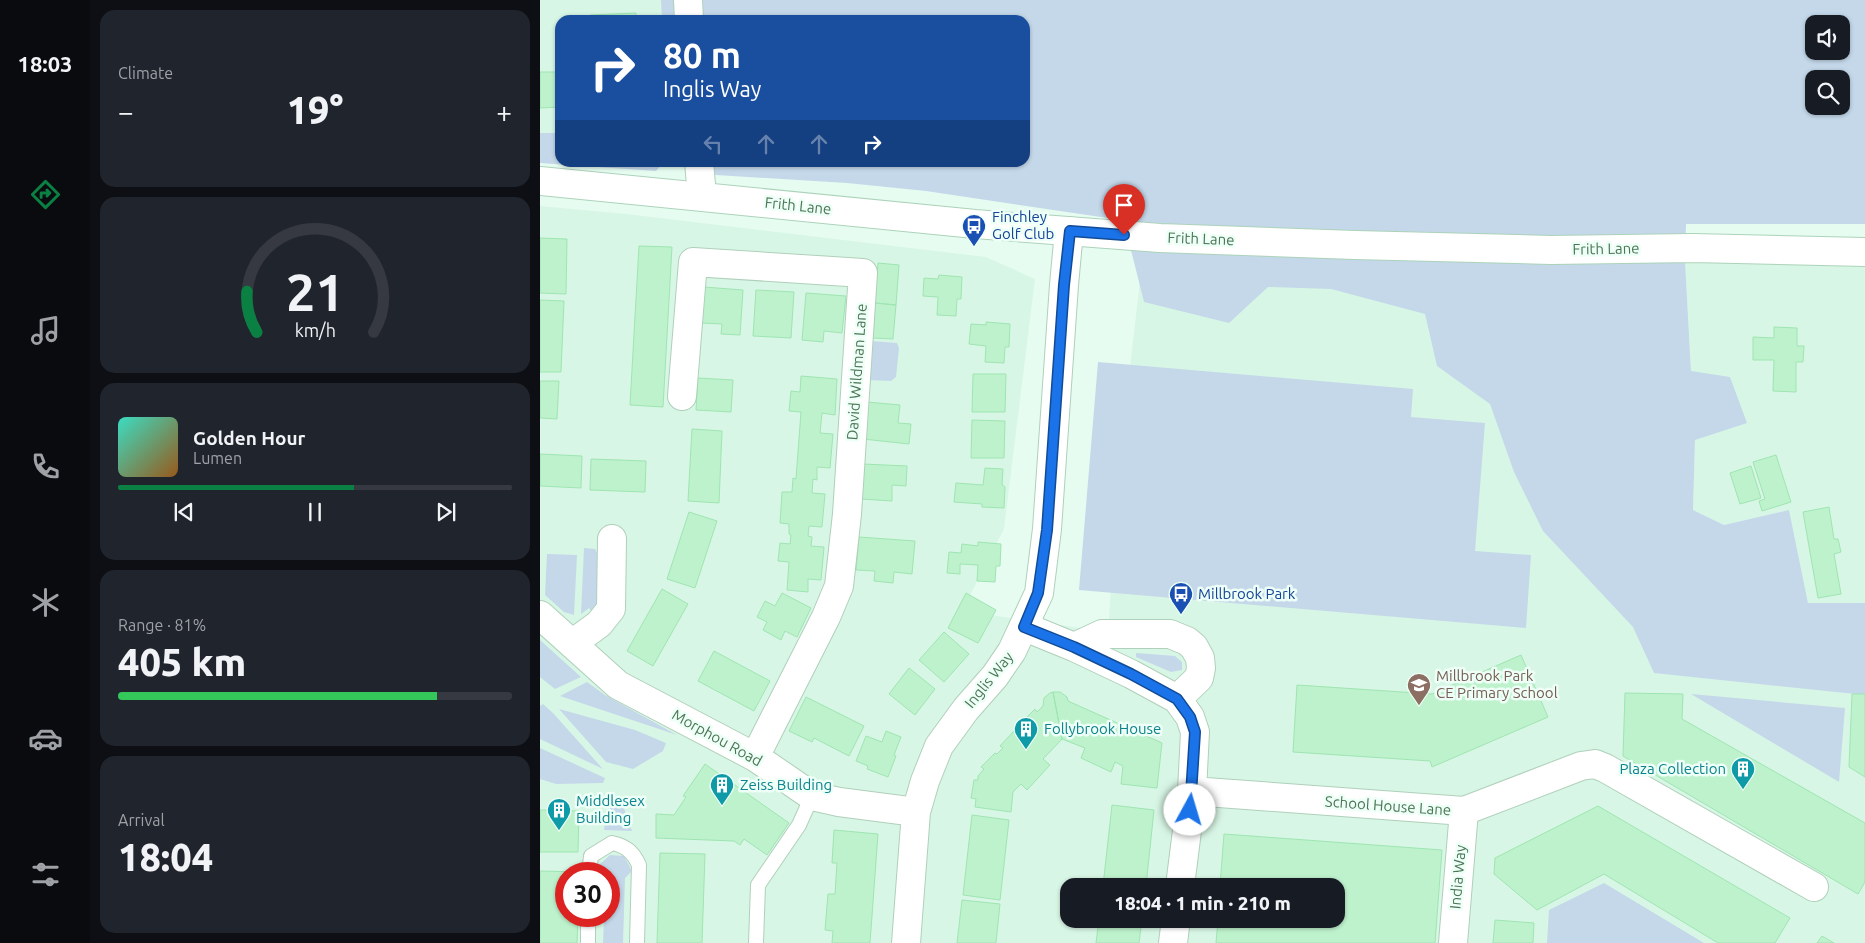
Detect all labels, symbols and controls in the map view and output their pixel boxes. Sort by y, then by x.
map controls [1805,15,1850,115]
button: sound [1805,15,1850,60]
icon: right [580,35,645,100]
text: 80 m [663,35,741,75]
text: 18:03 [17,51,73,76]
text: Climate [118,64,173,82]
button: search [1805,70,1850,115]
text: Inglis Way [663,76,761,101]
text: 19° [287,89,343,131]
text: − [118,96,134,127]
text: + [496,96,512,127]
icon: left [699,130,727,158]
icon: ahead [752,130,780,158]
icon: ahead [805,130,833,158]
icon: right [858,130,886,158]
icon: directions [28,177,63,212]
pin [1103,184,1145,235]
icon: arrive [1110,191,1138,219]
street label: Frith Lane [764,194,832,217]
place label: Finchley Golf Club [992,208,1054,242]
bus stop icon: Finchley Golf Club [961,213,987,247]
street label: Frith Lane [1167,229,1235,248]
street label: Frith Lane [1572,239,1640,258]
text: 21 [286,263,344,321]
street label: David Wildman Lane [843,303,870,441]
icon: music [28,313,63,348]
text: km/h [294,320,336,340]
text: Golden Hour [193,427,305,449]
icon: phone [28,449,63,484]
text: Lumen [193,449,242,467]
icon: previous [170,498,198,526]
icon: pause [301,498,329,526]
icon: next [432,498,460,526]
bus stop icon: Millbrook Park [1168,581,1194,615]
icon: climate [28,585,63,620]
place label: Millbrook Park [1198,585,1296,602]
text: Range · 81% [118,616,206,634]
text: 405 km [118,641,246,683]
street label: Inglis Way [961,648,1016,711]
place label: Millbrook Park CE Primary School [1436,667,1558,701]
school or university icon: Millbrook Park CE Primary School [1406,672,1432,706]
street label: Morphou Road [669,706,765,769]
building icon: Follybrook House [1013,716,1039,750]
place label: Follybrook House [1044,720,1161,737]
icon: car [28,721,63,756]
building icon: Plaza Collection [1730,756,1756,790]
place label: Plaza Collection [1619,760,1726,777]
building icon: Zeiss Building [709,772,735,806]
place label: Zeiss Building [740,776,832,793]
position arrow [1163,783,1215,835]
place label: Middlesex Building [576,792,645,826]
street label: School House Lane [1324,793,1452,818]
building icon: Middlesex Building [546,797,572,831]
text: Arrival [118,811,165,829]
text: 18:04 [118,836,213,878]
street label: India Way [1446,844,1469,910]
icon: filters [28,857,63,892]
speed limit sign: 30 [555,862,620,927]
text: 18:04 · 1 min · 210 m [1114,892,1291,914]

